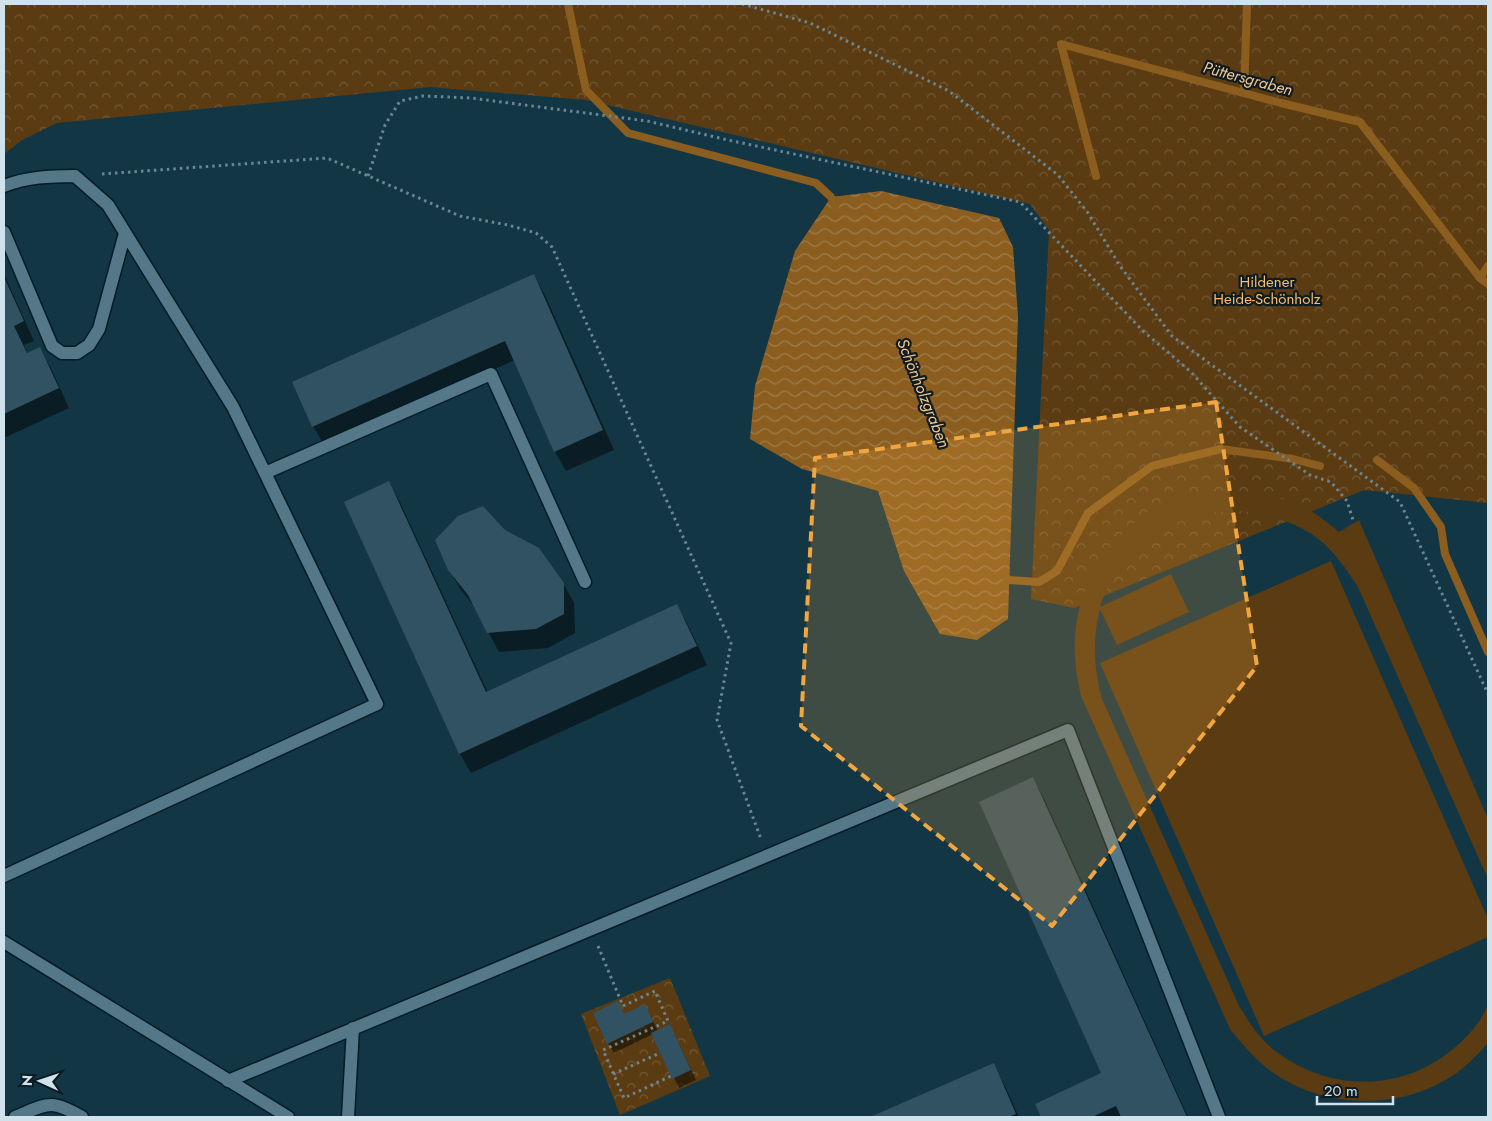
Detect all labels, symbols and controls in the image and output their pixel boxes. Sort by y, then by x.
water label: Püttersgraben [1201,56,1295,101]
park label: Hildener Heide-Schönholz [1213,271,1321,310]
water label: Schönholzgraben [891,335,956,451]
north arrow [15,1056,65,1106]
text: N [17,1074,37,1086]
scale bar [1317,1074,1393,1106]
text: 20 m [1324,1080,1358,1102]

